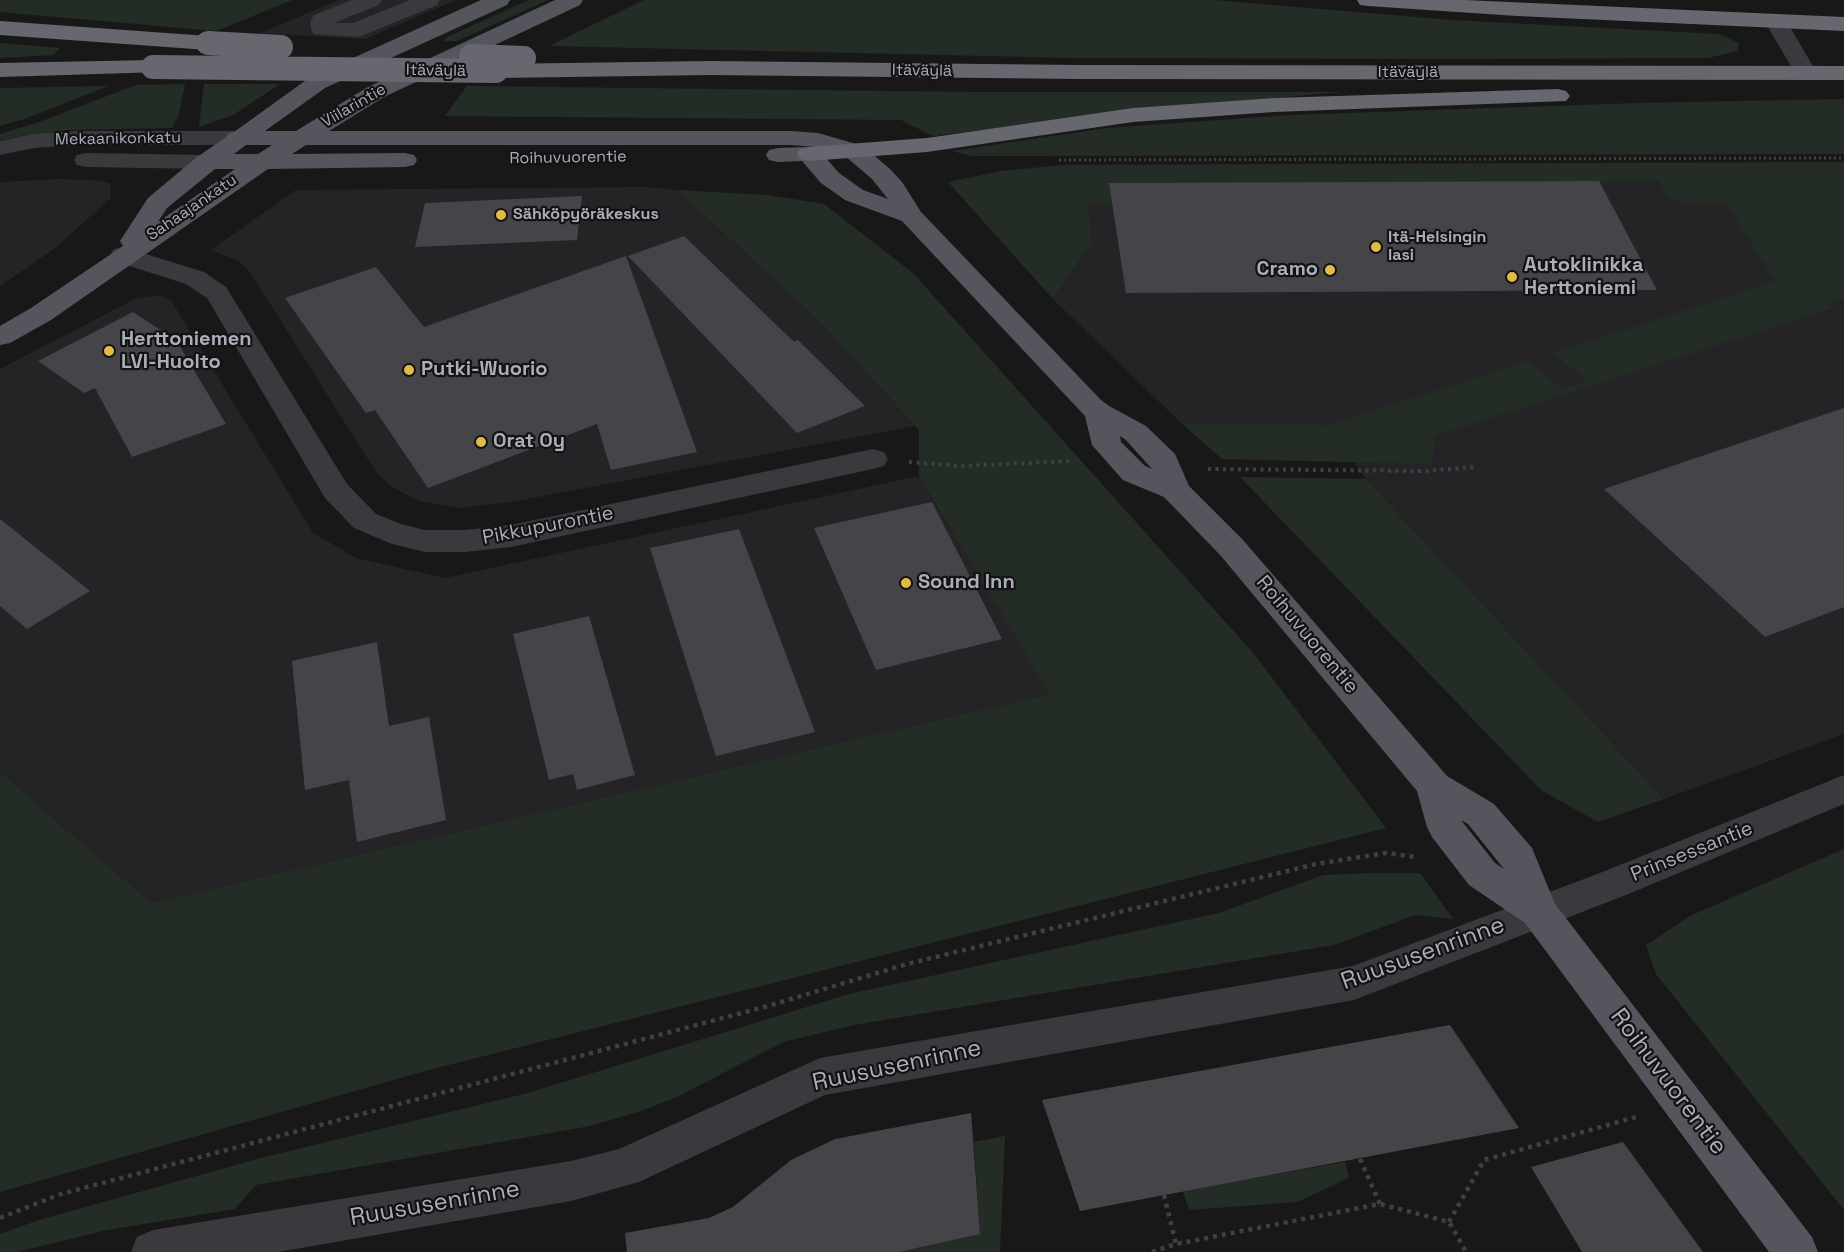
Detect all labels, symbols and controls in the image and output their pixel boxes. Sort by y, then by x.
street label: Itäväylä [406,61,466,81]
street label: Itäväylä [892,61,952,81]
street label: Itäväylä [1378,63,1438,83]
street label: Viilarintie [318,80,390,132]
street label: Mekaanikonkatu [55,128,181,150]
street label: Roihuvuorentie [509,147,627,169]
street label: Sahaajankatu [143,171,241,245]
place label: Sähköpyöräkeskus [513,205,659,225]
marker: Sähköpyöräkeskus [494,208,508,222]
place label: Itä-Helsingin lasi [1388,228,1486,266]
marker: Itä-Helsingin lasi [1369,240,1383,254]
place label: Autoklinikka Herttoniemi [1524,254,1643,301]
place label: Cramo [1257,258,1318,282]
marker: Cramo [1323,263,1337,277]
marker: Autoklinikka Herttoniemi [1505,270,1519,284]
place label: Herttoniemen LVI-Huolto [121,328,252,375]
marker: Herttoniemen LVI-Huolto [102,344,116,358]
place label: Putki-Wuorio [421,358,548,382]
marker: Putki-Wuorio [402,363,416,377]
place label: Orat Oy [493,430,565,454]
marker: Orat Oy [474,435,488,449]
street label: Pikkupurontie [480,502,616,550]
place label: Sound Inn [918,571,1015,595]
street label: Roihuvuorentie [1251,571,1363,699]
marker: Sound Inn [899,576,913,590]
street label: Prinsessantie [1627,817,1757,887]
street label: Ruususenrinne [1337,911,1509,997]
street label: Roihuvuorentie [1604,1003,1732,1161]
street label: Ruususenrinne [810,1034,984,1098]
street label: Ruususenrinne [348,1175,522,1233]

